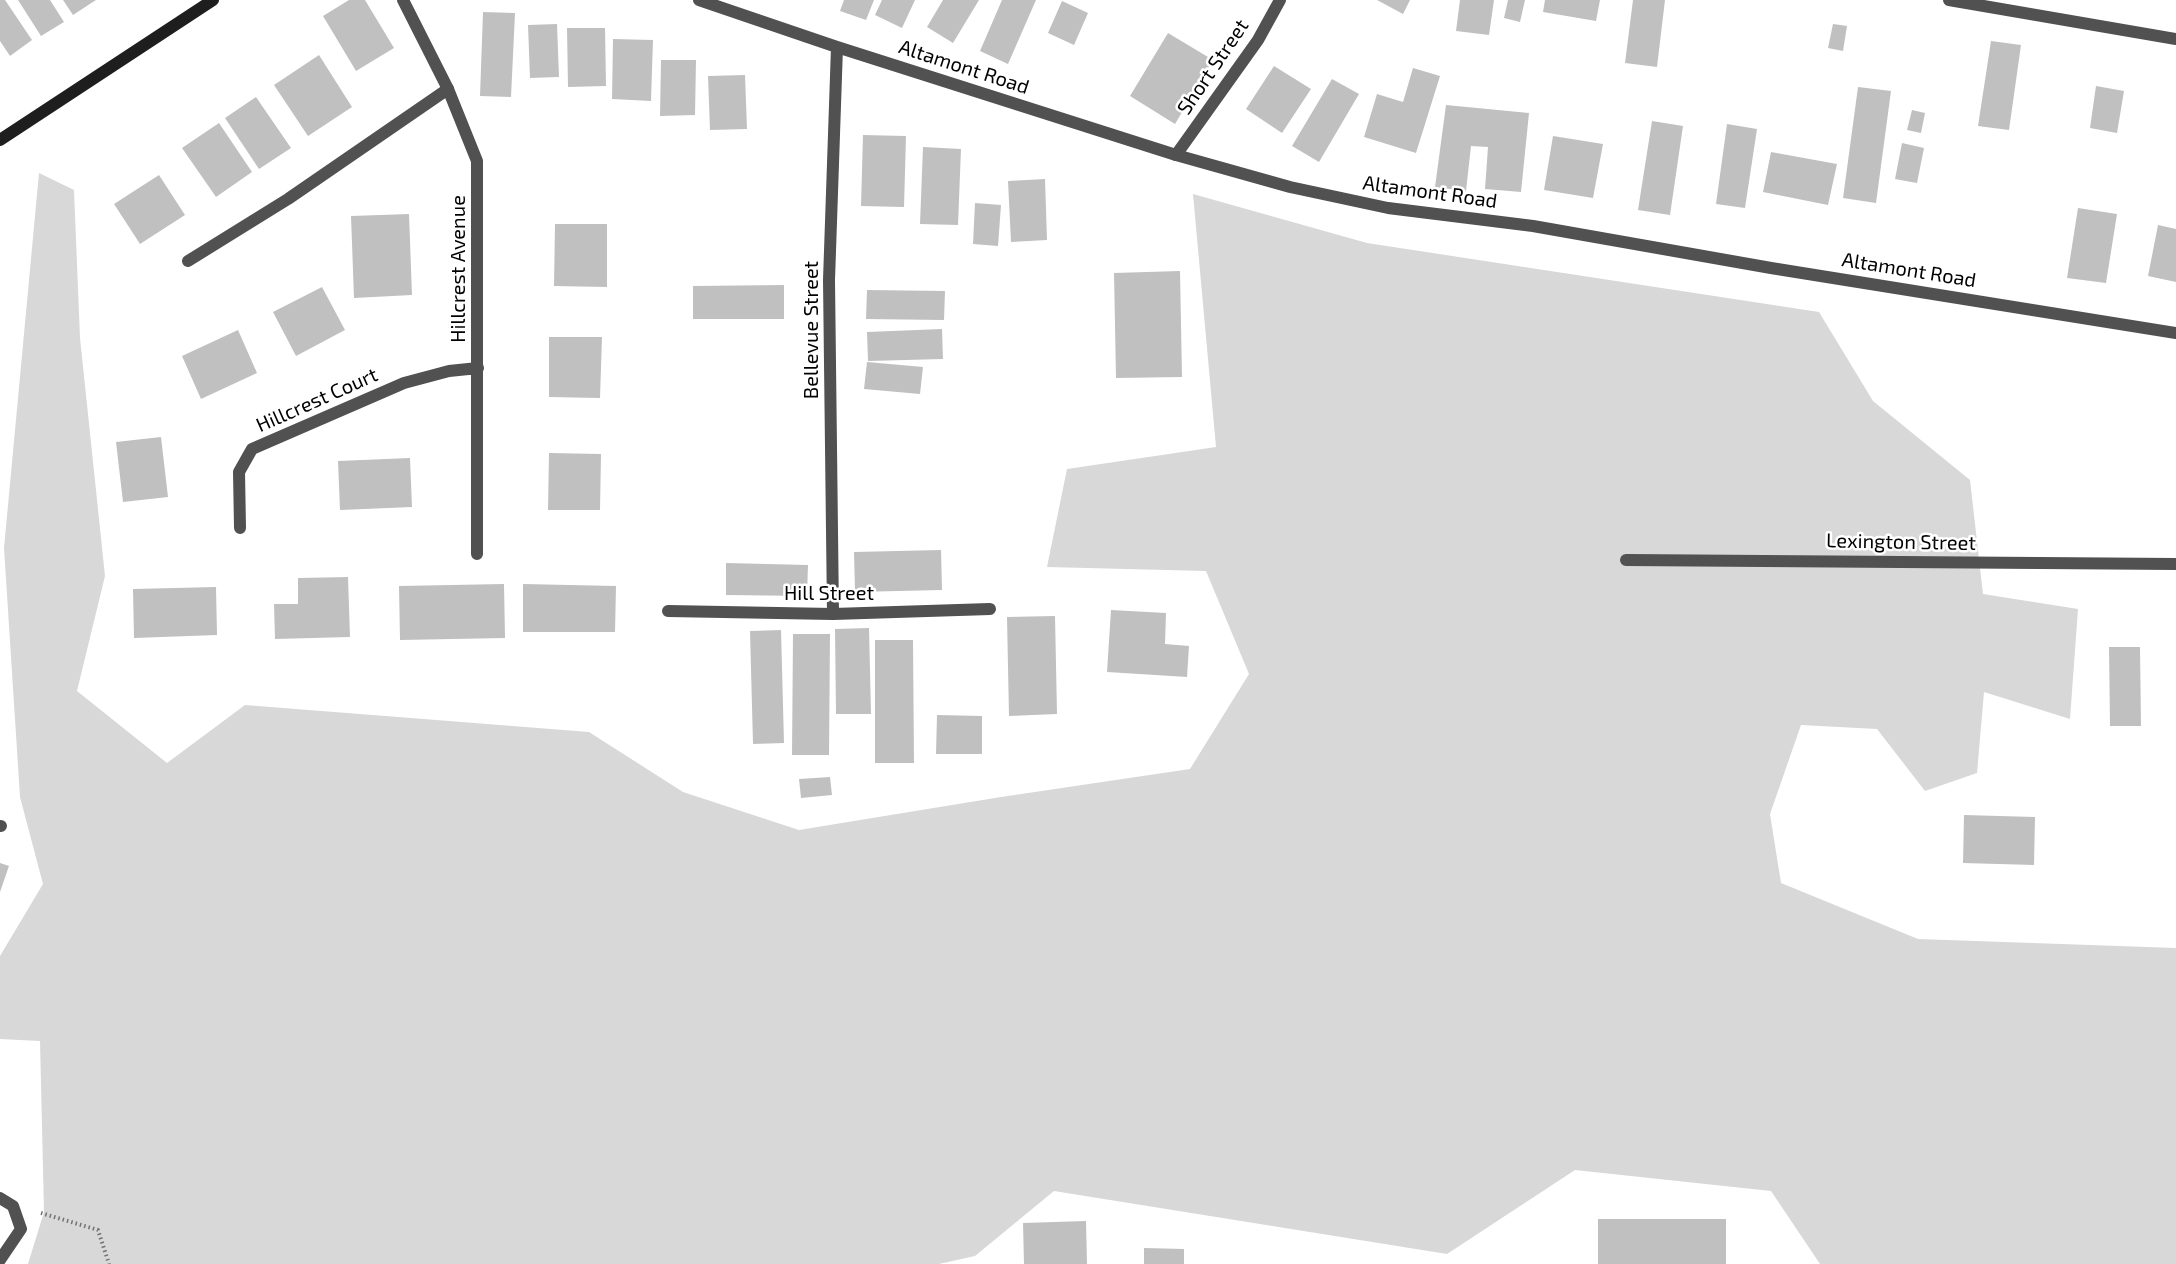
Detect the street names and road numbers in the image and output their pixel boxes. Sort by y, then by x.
street label: Short Street [1172,15,1254,119]
street label: Altamont Road [896,35,1032,99]
street label: Altamont Road [1361,171,1499,213]
street label: Hillcrest Avenue [446,195,470,343]
street label: Altamont Road [1840,248,1978,292]
street label: Bellevue Street [799,261,823,399]
street label: Hillcrest Court [253,362,381,438]
street label: Lexington Street [1826,529,1976,555]
street label: Hill Street [784,581,874,605]

